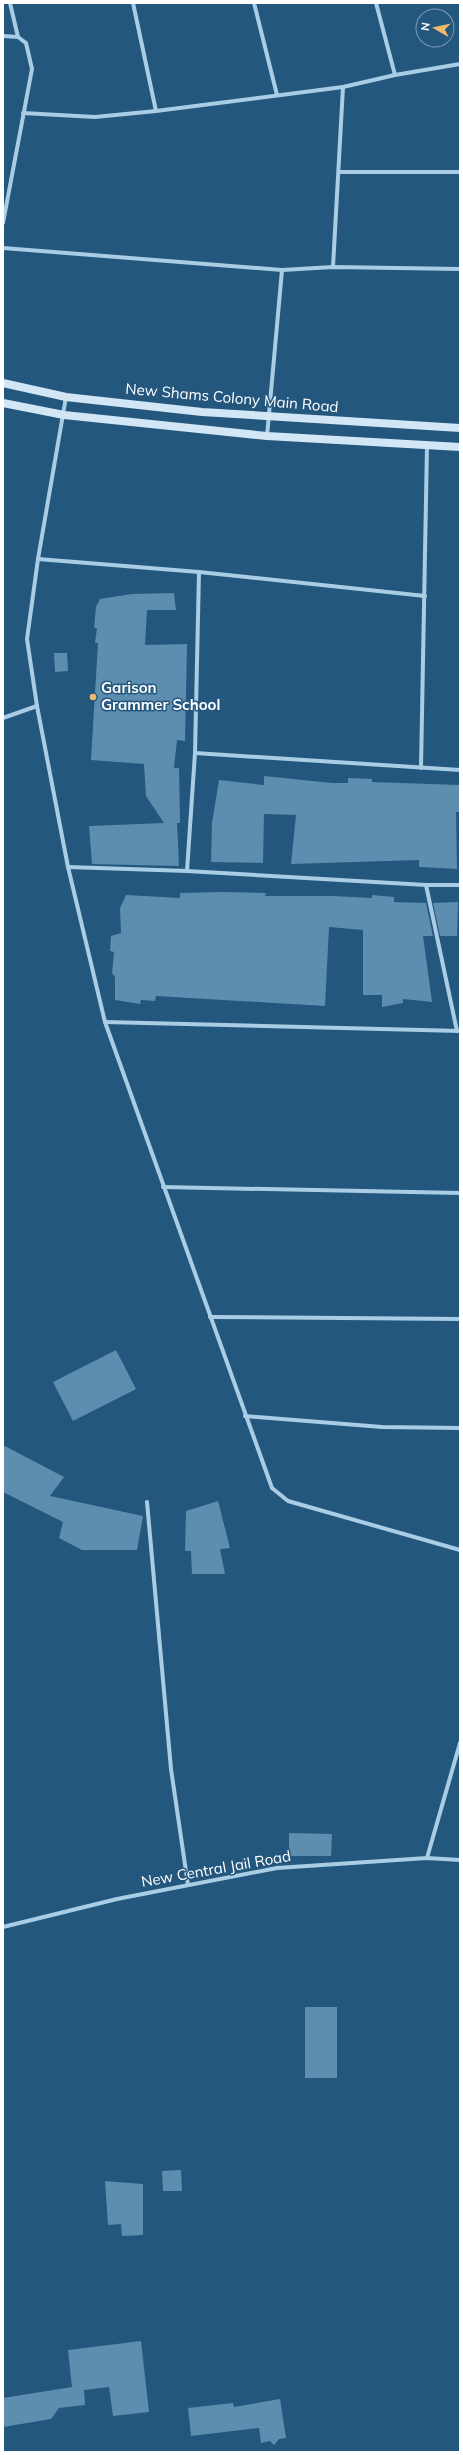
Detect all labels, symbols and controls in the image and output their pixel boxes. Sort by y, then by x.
north arrow [415,8,455,48]
text: N [418,21,433,32]
street label: New Shams Colony Main Road [125,379,339,416]
place label: Garison Grammer School [101,678,220,714]
marker: Garison Grammer School [88,692,98,702]
street label: New Central Jail Road [140,1846,292,1891]

